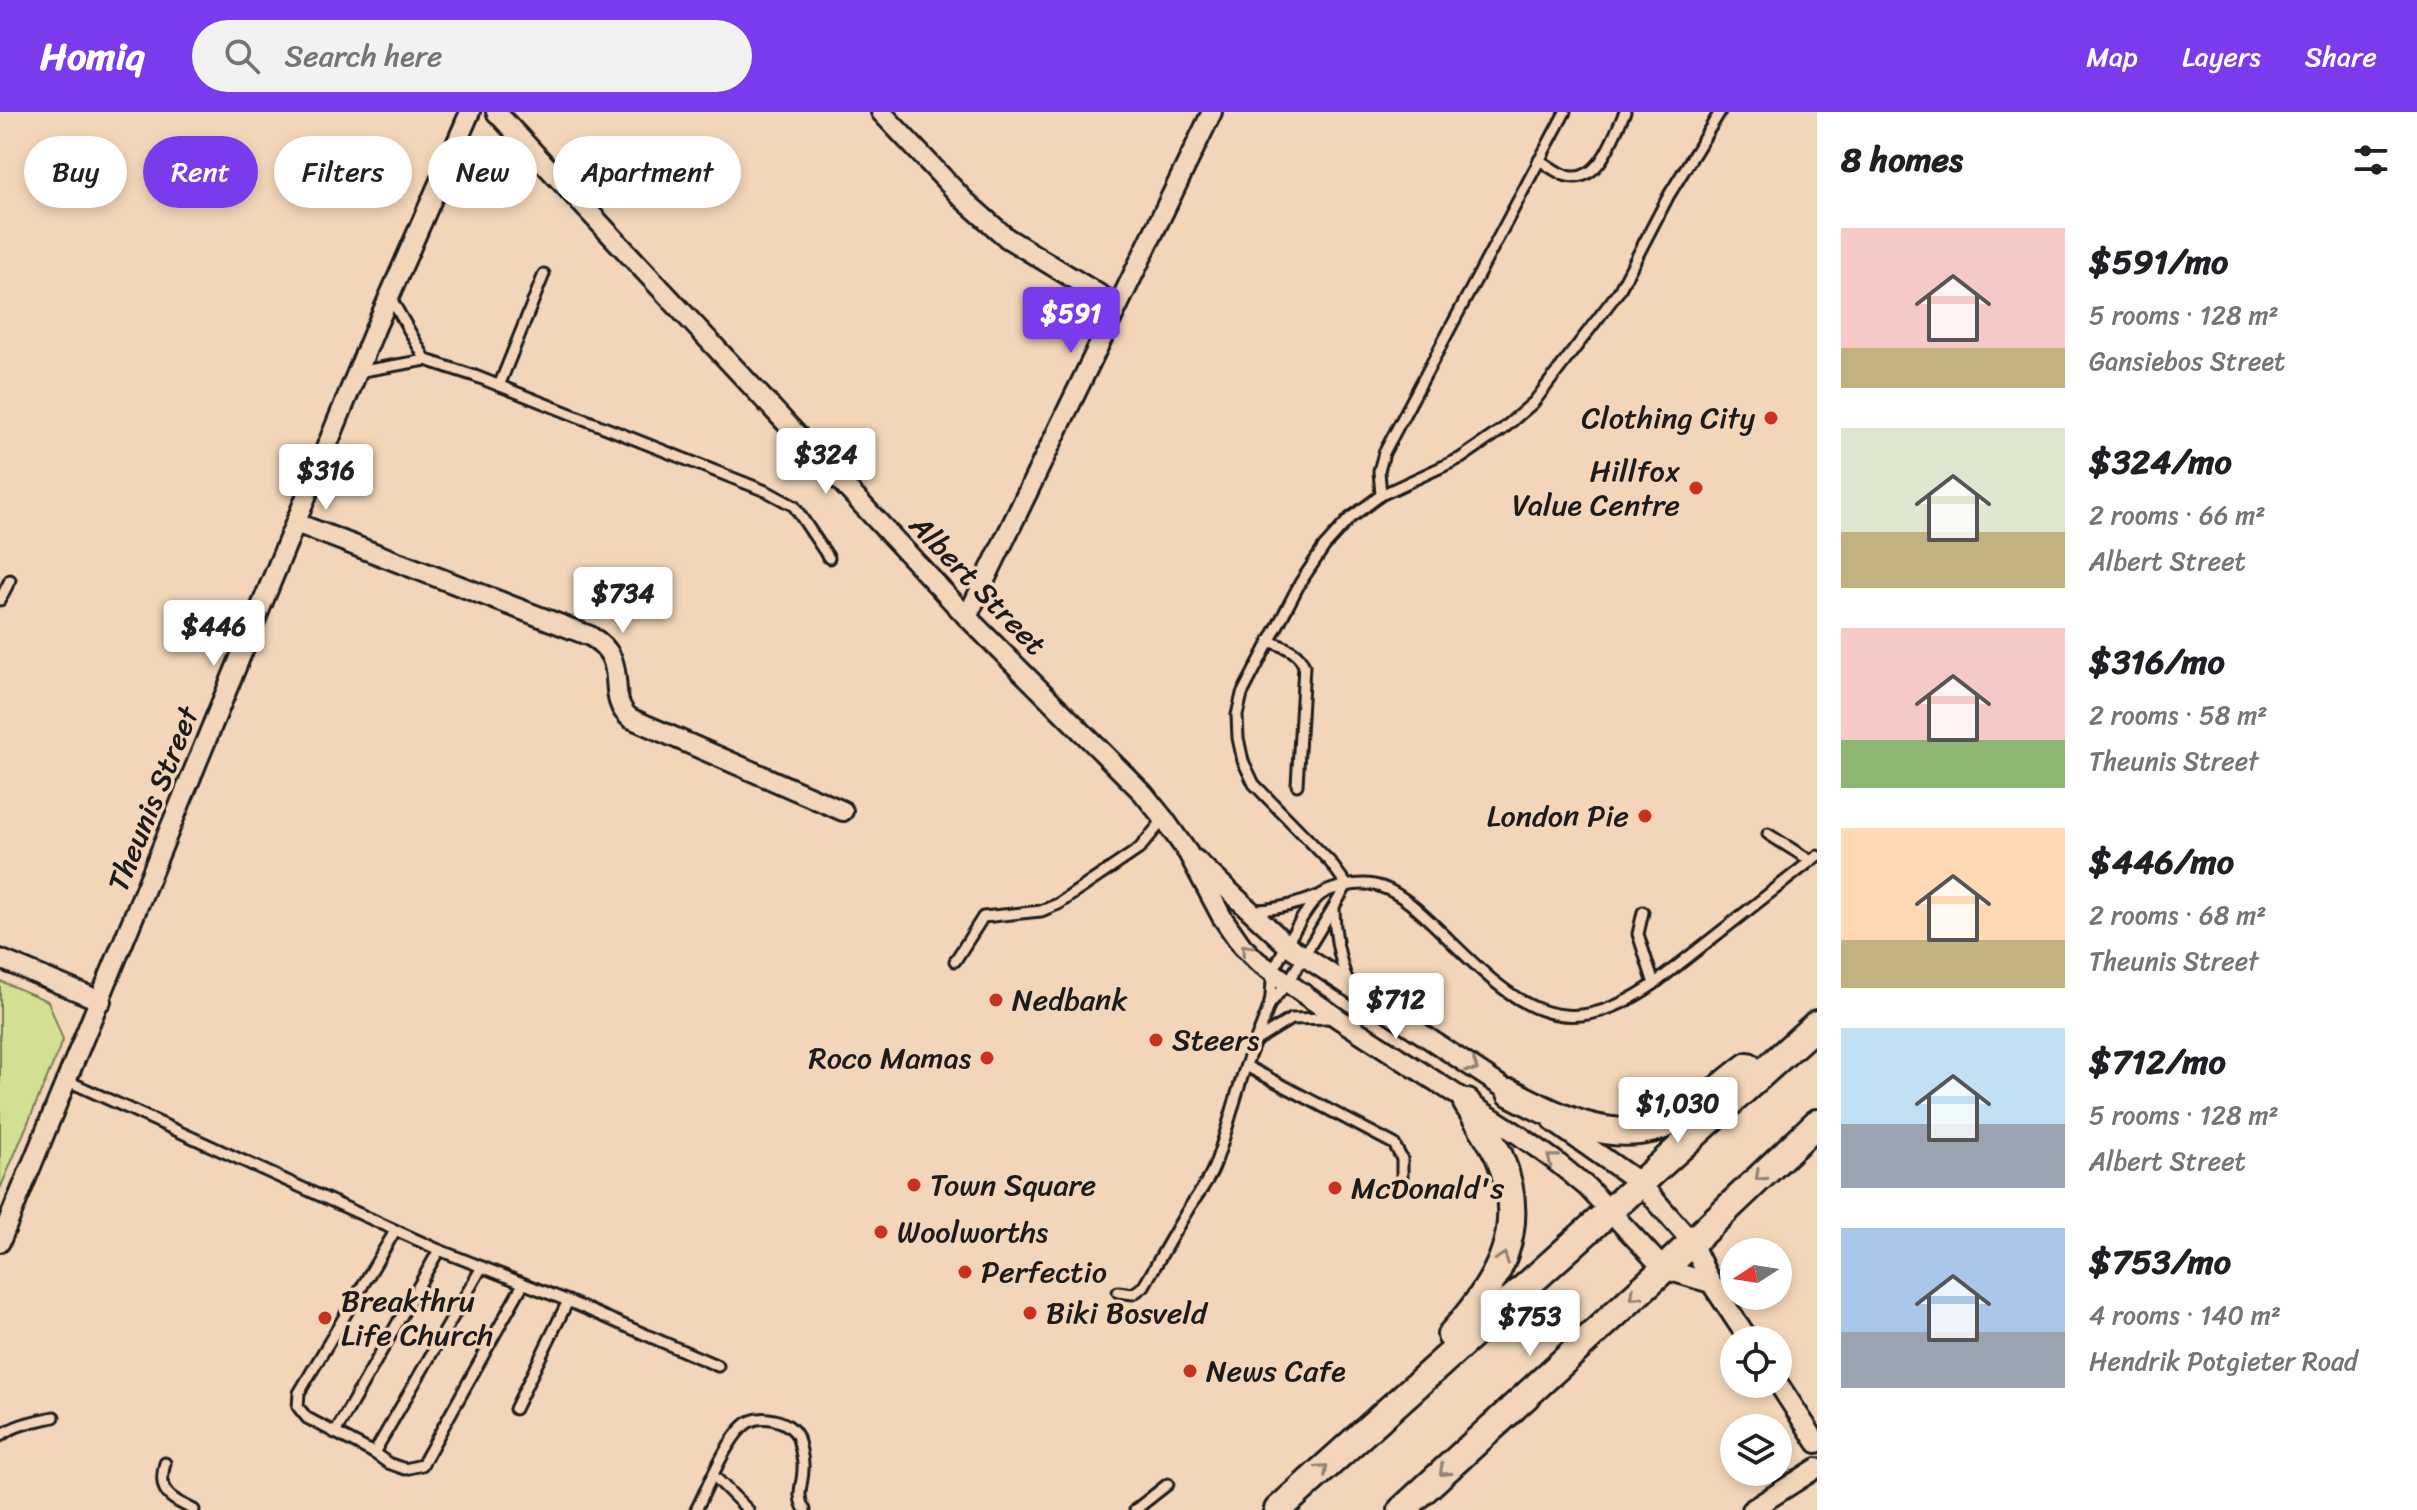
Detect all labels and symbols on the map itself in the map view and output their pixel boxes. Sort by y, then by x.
pin: $591 [1024,287,1118,355]
place label: Clothing City [1582,391,1755,445]
marker: Clothing City [1762,409,1780,427]
pin: $324 [779,428,873,496]
pin: $316 [279,444,373,512]
place label: Hillfox Value Centre [1512,444,1681,532]
marker: Hillfox Value Centre [1687,479,1705,497]
street label: Albert Street [895,500,1060,669]
pin: $734 [576,567,670,635]
pin: $446 [167,600,261,668]
street label: Theunis Street [91,696,215,900]
place label: London Pie [1487,789,1629,843]
marker: London Pie [1636,807,1654,825]
one-way arrow [1241,943,1256,958]
place label: Nedbank [1012,973,1128,1027]
pin: $712 [1349,973,1443,1041]
marker: Nedbank [987,991,1005,1009]
place label: Steers [1172,1013,1260,1067]
place label: Roco Mamas [808,1031,972,1085]
marker: Steers [1147,1031,1165,1049]
marker: Roco Mamas [978,1049,996,1067]
one-way arrow [1465,1057,1479,1072]
pin: $1,030 [1613,1077,1743,1145]
one-way arrow [1546,1155,1561,1169]
place label: Town Square [930,1158,1096,1212]
place label: McDonald's [1351,1161,1504,1215]
one-way arrow [1755,1166,1769,1181]
marker: Town Square [905,1176,923,1194]
marker: McDonald's [1326,1179,1344,1197]
place label: Woolworths [897,1205,1049,1259]
marker: Woolworths [872,1223,890,1241]
north arrow [1720,1238,1792,1310]
place label: Perfectio [981,1245,1107,1299]
one-way arrow [1493,1251,1510,1265]
marker: Perfectio [956,1263,974,1281]
place label: Breakthru Life Church [341,1274,493,1362]
place label: Biki Bosveld [1046,1286,1209,1340]
one-way arrow [1630,1286,1644,1301]
pin: $753 [1483,1290,1577,1358]
marker: Biki Bosveld [1021,1304,1039,1322]
marker: Breakthru Life Church [316,1309,334,1327]
place label: News Cafe [1206,1344,1346,1398]
marker: News Cafe [1181,1362,1199,1380]
one-way arrow [1438,1462,1453,1476]
one-way arrow [1314,1464,1329,1478]

